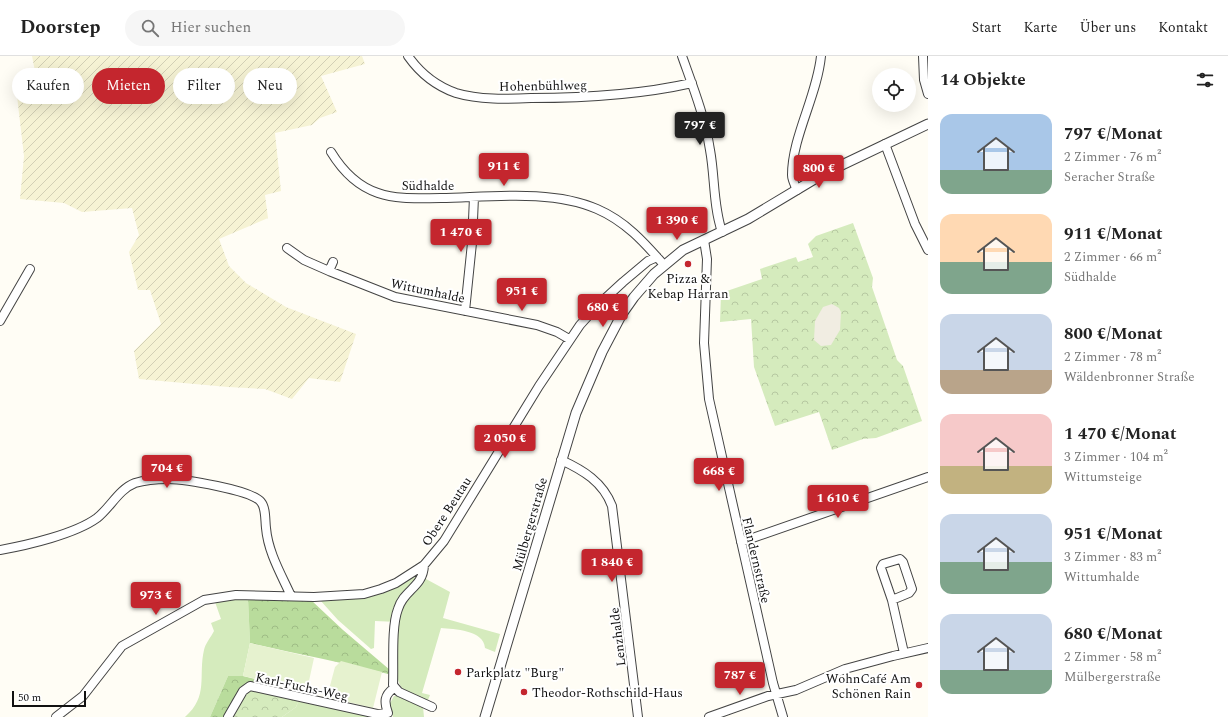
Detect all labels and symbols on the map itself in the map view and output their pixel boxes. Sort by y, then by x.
street label: Hohenbühlweg [499,75,587,97]
pin: 797 € [672,112,728,146]
pin: 911 € [476,153,532,187]
pin: 800 € [791,155,847,189]
street label: Südhalde [402,176,454,196]
pin: 1 390 € [640,207,714,241]
pin: 1 470 € [424,219,498,253]
marker: Pizza & Kebap Harran [683,259,693,269]
place label: Pizza & Kebap Harran [648,269,729,304]
street label: Wittumhalde [389,273,467,309]
pin: 951 € [494,278,550,312]
pin: 680 € [575,294,631,328]
pin: 2 050 € [468,425,542,459]
pin: 704 € [139,455,195,489]
pin: 668 € [691,458,747,492]
street label: Obere Beutau [417,473,477,550]
street label: Mülbergerstraße [507,475,553,574]
pin: 1 610 € [801,485,875,519]
street label: Flandernstraße [736,515,776,605]
pin: 1 840 € [575,549,649,583]
pin: 973 € [128,582,184,616]
street label: Lenzhalde [604,606,632,668]
pin: 787 € [712,662,768,696]
place label: Parkplatz "Burg" [466,663,564,683]
street label: Karl-Fuchs-Weg [254,667,350,707]
marker: Parkplatz "Burg" [453,667,463,677]
place label: WohnCafé Am Schönen Rain [826,669,911,704]
marker: WohnCafé Am Schönen Rain [914,680,924,690]
place label: Theodor-Rothschild-Haus [532,683,683,703]
marker: Theodor-Rothschild-Haus [519,687,529,697]
scale bar [12,689,86,708]

